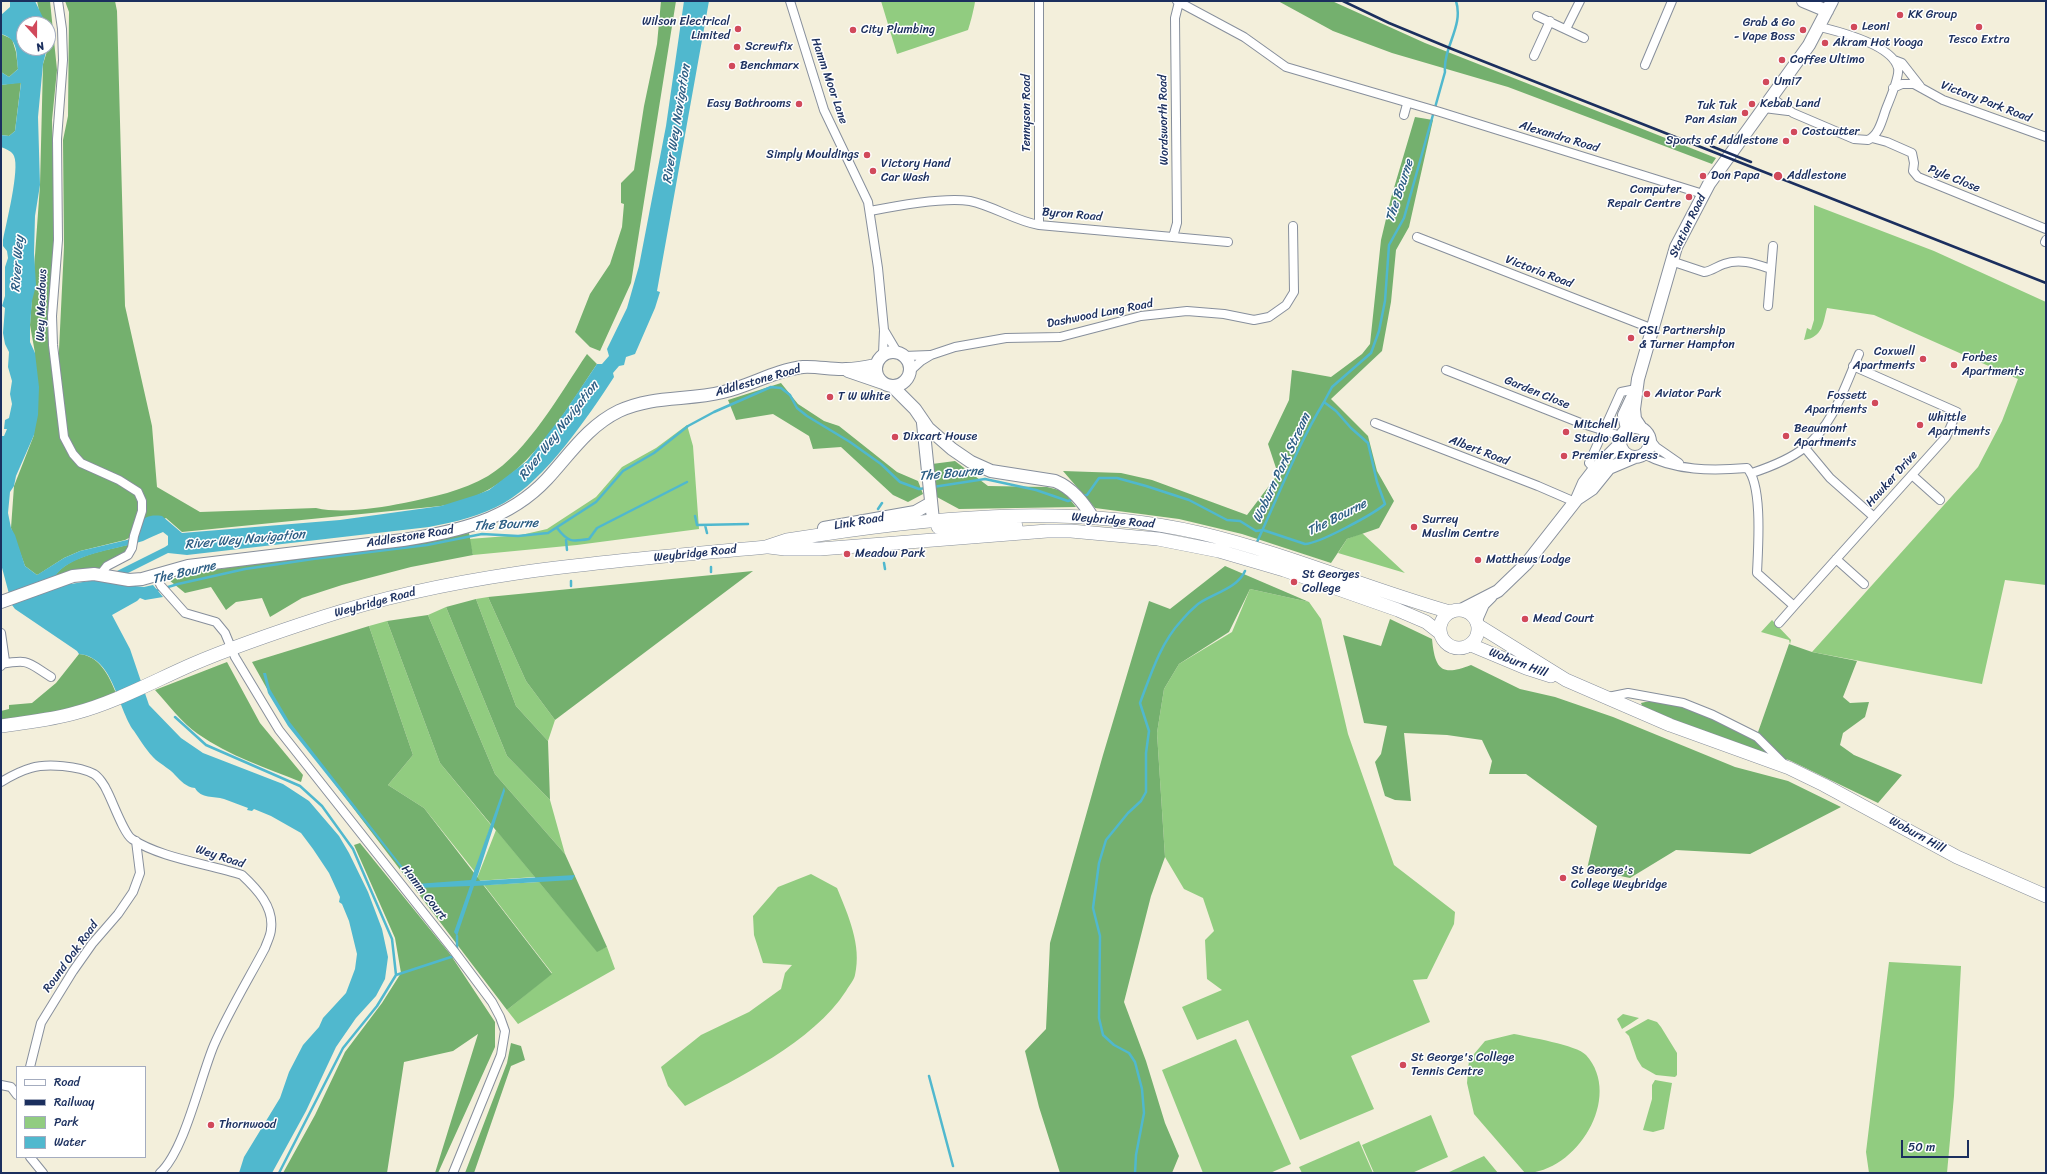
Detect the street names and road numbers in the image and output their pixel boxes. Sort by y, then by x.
street label: Hamm Moor Lane [807,36,851,126]
street label: Tennyson Road [1020,74,1034,152]
street label: Wordsworth Road [1156,74,1172,166]
street label: Victory Park Road [1939,78,2033,126]
street label: Alexandra Road [1518,118,1600,156]
street label: Pyle Close [1926,162,1982,196]
street label: Station Road [1666,192,1710,260]
street label: Byron Road [1041,205,1103,225]
street label: Victoria Road [1503,253,1575,291]
street label: Wey Meadows [34,269,50,341]
street label: Dashwood Lang Road [1046,297,1154,331]
street label: Addlestone Road [714,362,802,400]
street label: Garden Close [1502,373,1572,413]
street label: Albert Road [1447,433,1511,469]
street label: Hawker Drive [1863,448,1921,510]
street label: Weybridge Road [1071,510,1155,532]
street label: Link Road [833,511,885,533]
street label: Addlestone Road [365,523,455,551]
street label: Weybridge Road [653,542,737,566]
street label: Weybridge Road [333,585,417,621]
street label: Woburn Hill [1487,645,1549,681]
street label: Woburn Hill [1887,814,1947,856]
street label: Wey Road [194,842,246,872]
street label: Hamm Court [398,862,450,924]
street label: Round Oak Road [40,918,102,996]

